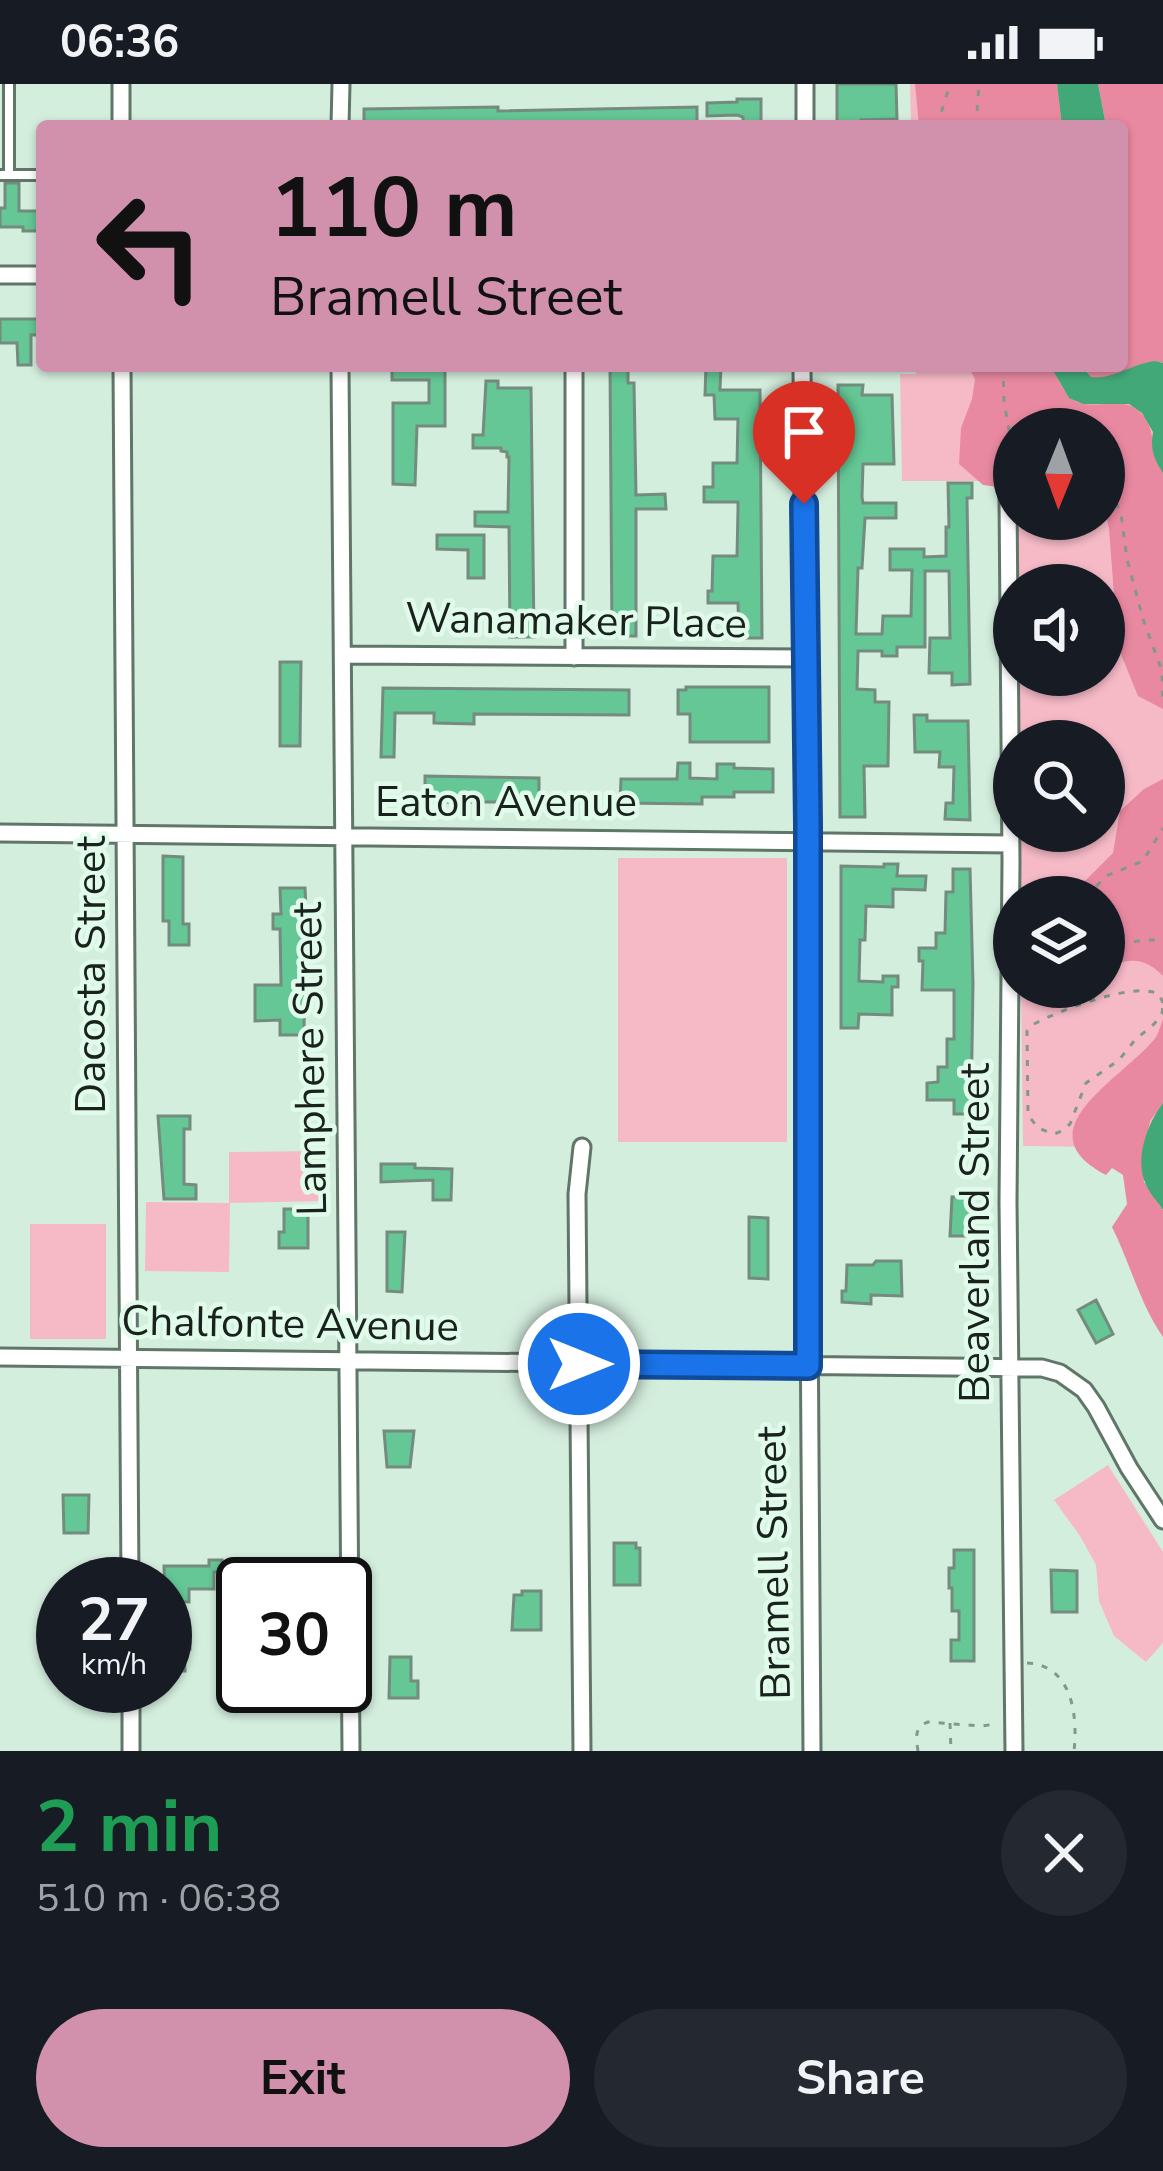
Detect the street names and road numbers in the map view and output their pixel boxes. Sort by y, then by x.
street label: Wanamaker Place [405,590,747,652]
street label: Eaton Avenue [375,774,637,831]
street label: Dacosta Street [63,836,120,1114]
street label: Lamphere Street [279,901,341,1217]
street label: Beaverland Street [947,1063,1004,1403]
street label: Chalfonte Avenue [121,1293,459,1355]
street label: Bramell Street [743,1425,805,1700]

